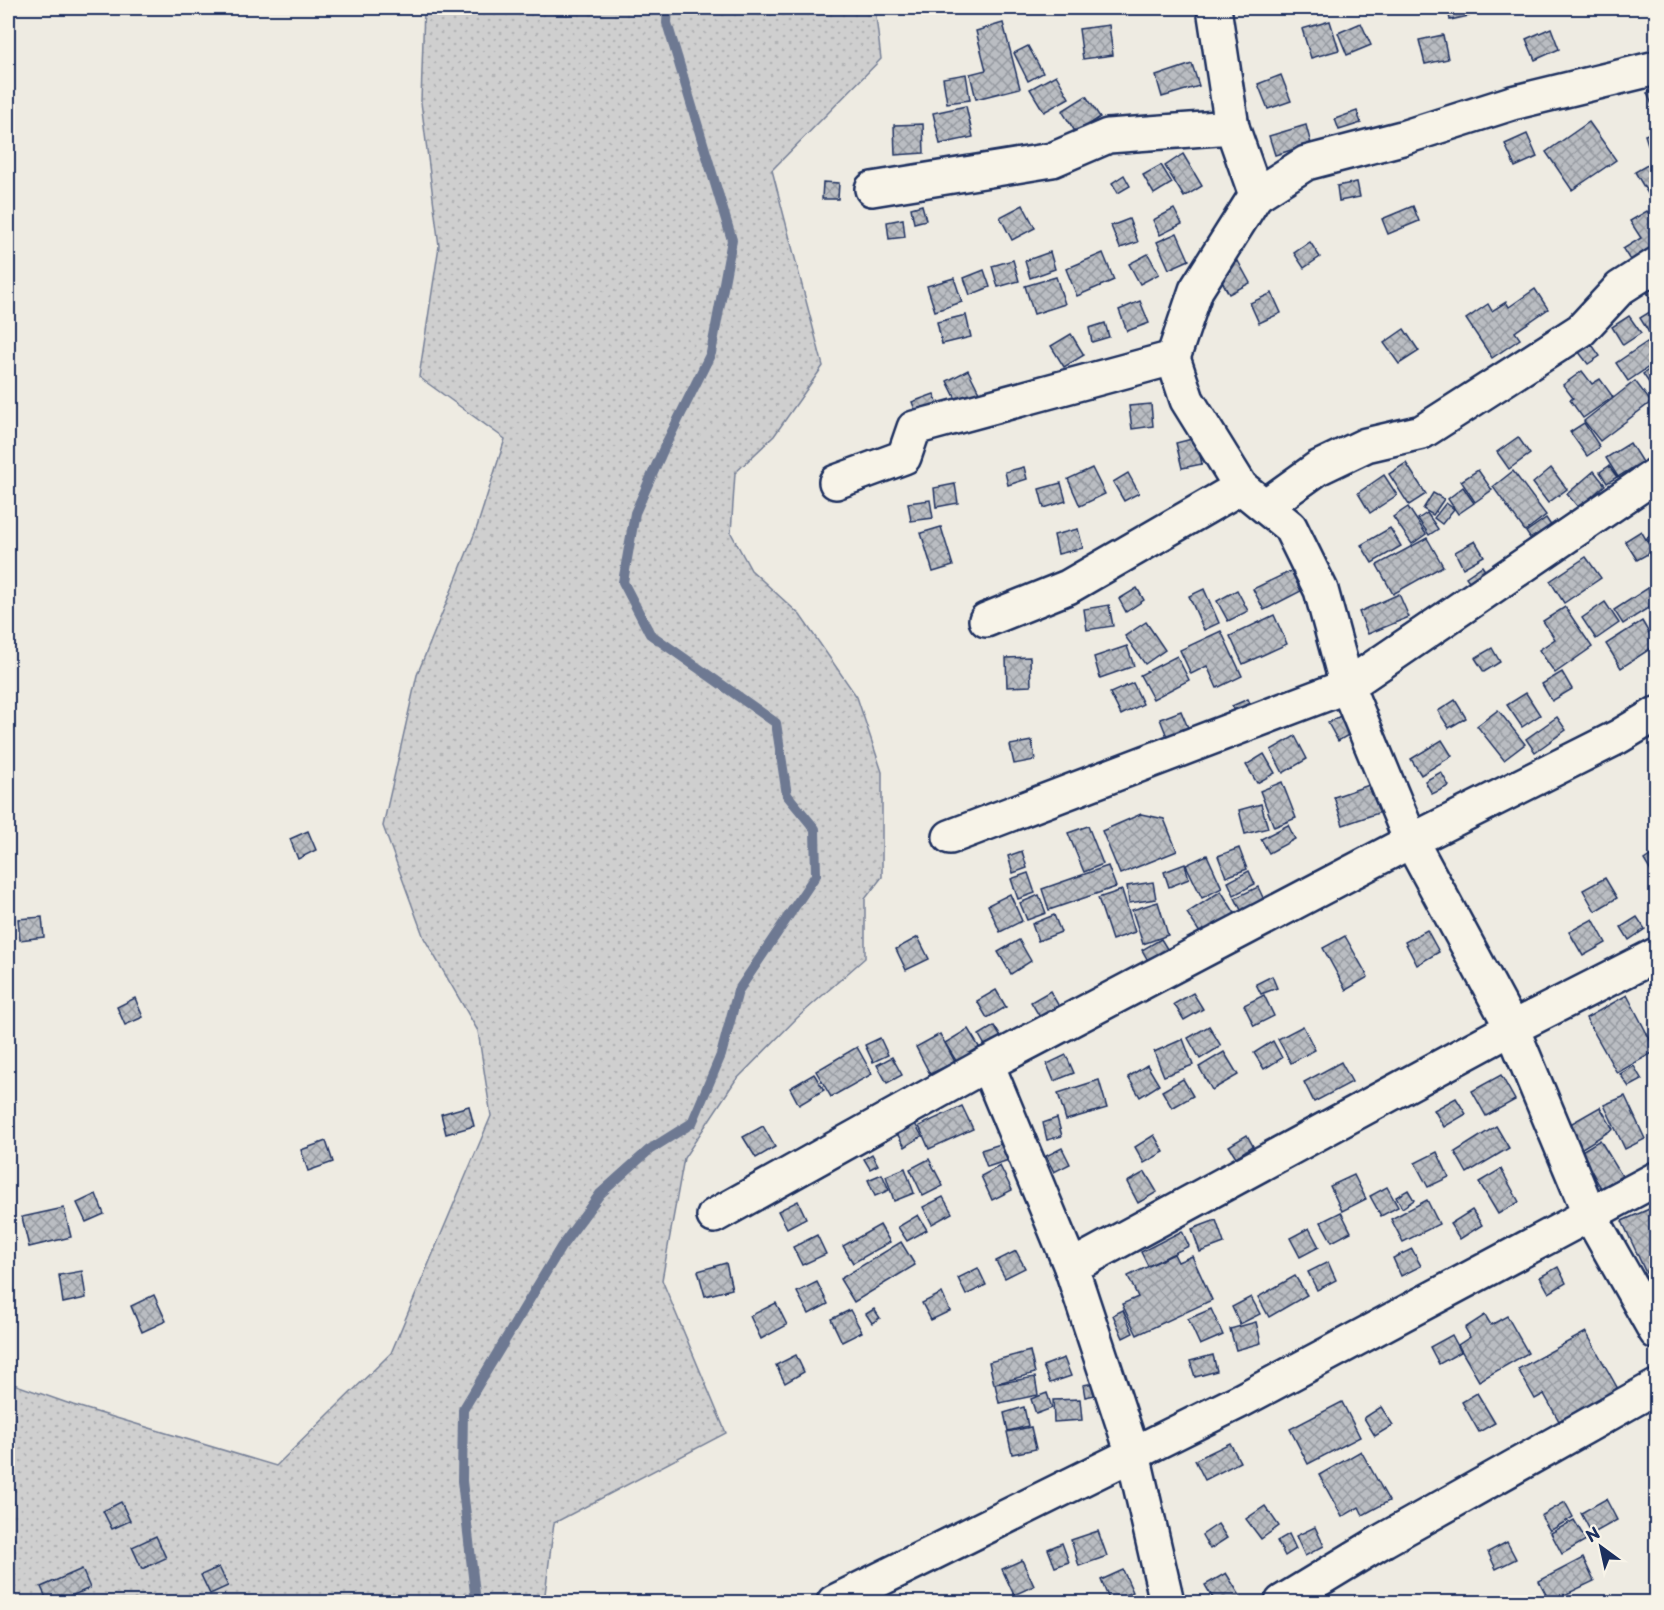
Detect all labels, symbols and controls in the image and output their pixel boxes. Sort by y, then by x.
north arrow [1571,1517,1631,1577]
text: N [1580,1520,1604,1547]

